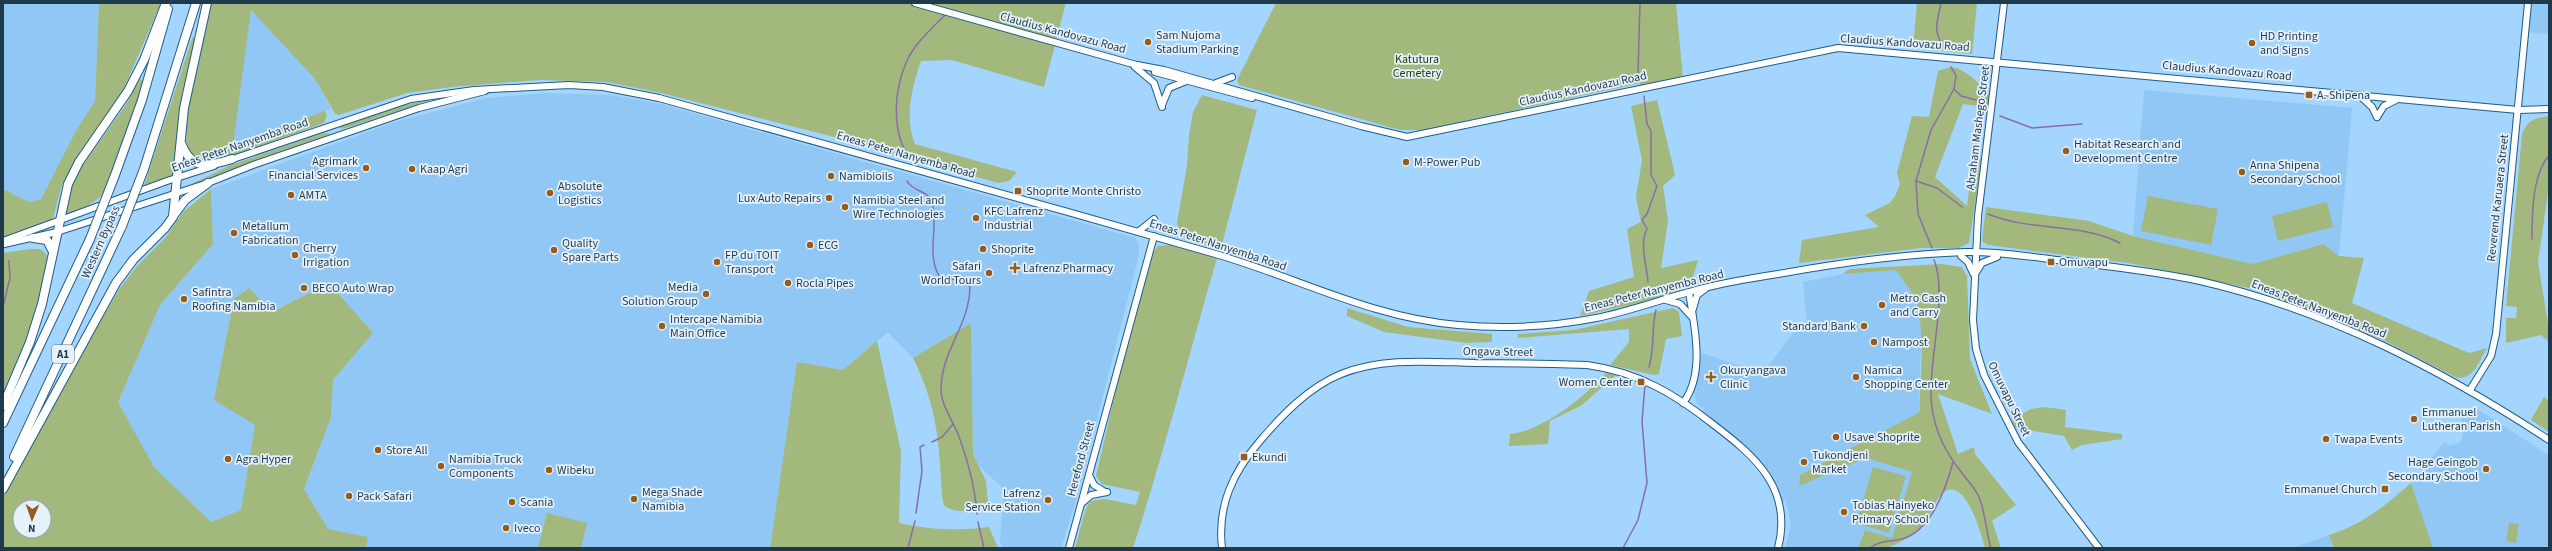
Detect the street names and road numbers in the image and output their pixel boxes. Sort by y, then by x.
street label: Claudius Kandovazu Road [998,8,1128,58]
street label: Claudius Kandovazu Road [1840,30,1970,56]
street label: Claudius Kandovazu Road [2162,57,2292,85]
street label: Abraham Mashego Street [1962,65,1994,191]
street label: Claudius Kandovazu Road [1518,67,1648,111]
street label: Eneas Peter Nanyemba Road [169,114,311,176]
street label: Eneas Peter Nanyemba Road [835,127,977,183]
street label: Reverend Karuaera Street [2483,133,2513,263]
street label: Western Bypass [77,203,125,281]
street label: Eneas Peter Nanyemba Road [1147,215,1289,275]
street label: Eneas Peter Nanyemba Road [1582,265,1726,317]
street label: Eneas Peter Nanyemba Road [2249,275,2389,343]
street label: Ongava Street [1463,343,1533,361]
road number: A1 [52,345,74,363]
street label: Omuvapu Street [1983,359,2035,439]
street label: Hereford Street [1063,420,1099,498]

